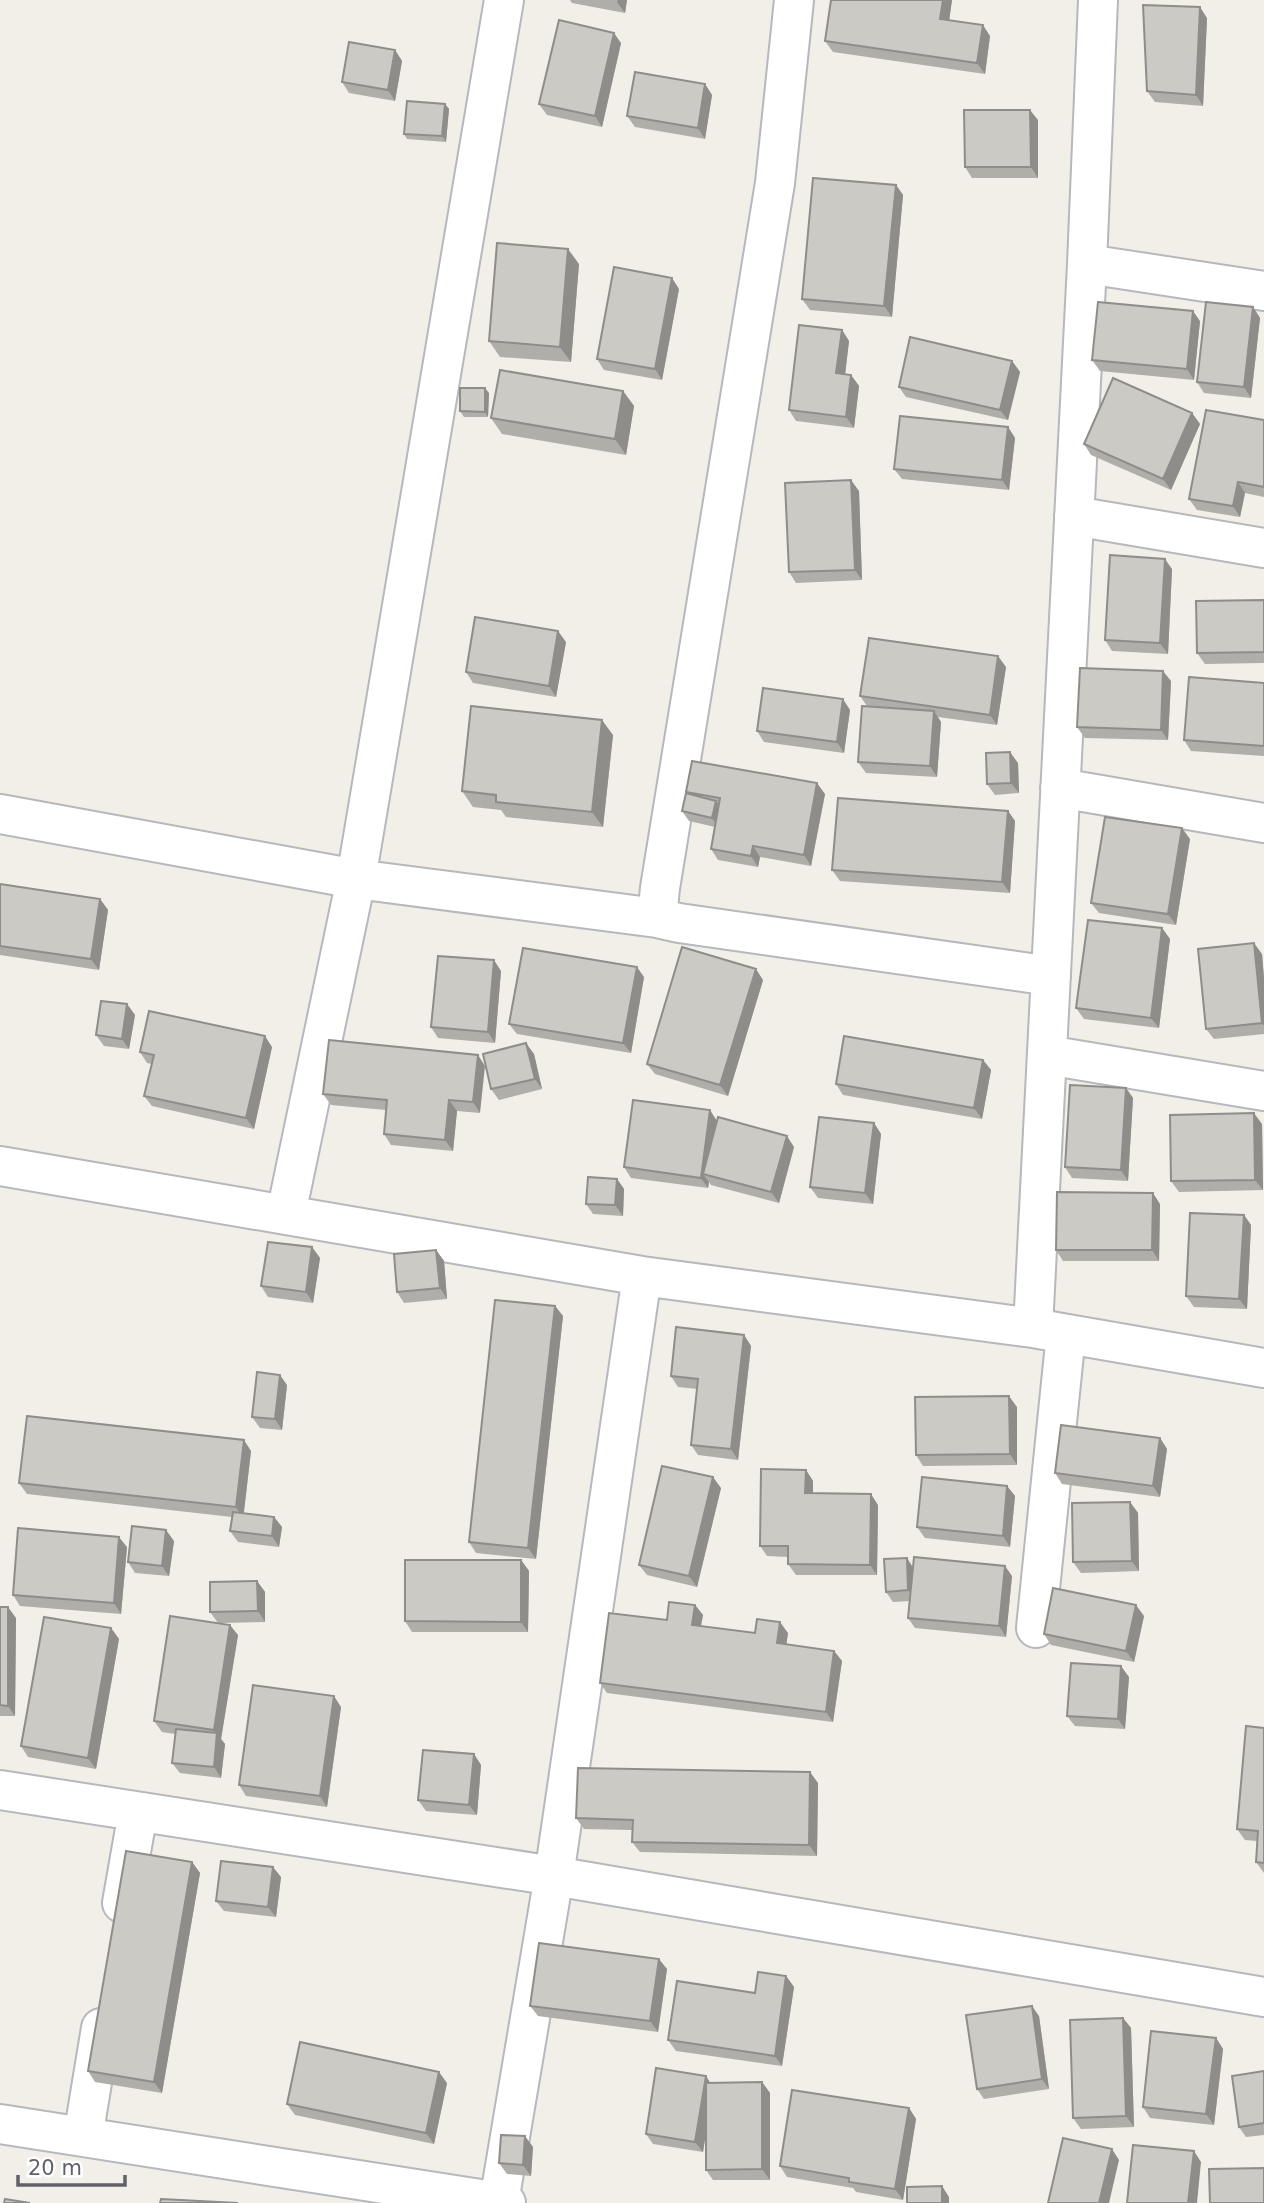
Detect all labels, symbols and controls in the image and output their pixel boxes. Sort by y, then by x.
scale bar [18,2144,124,2188]
text: 20 m [28,2156,82,2180]

